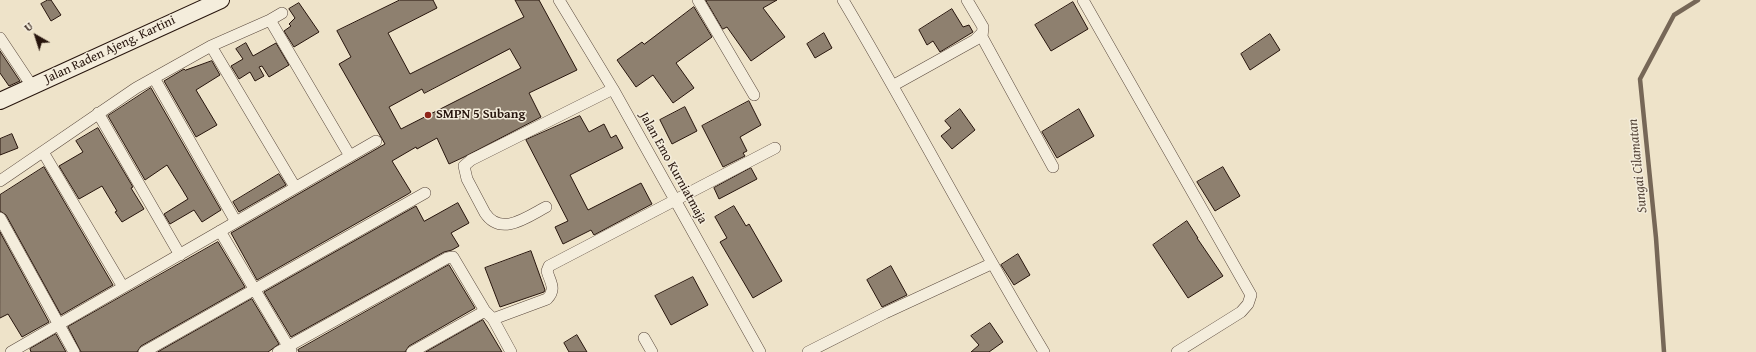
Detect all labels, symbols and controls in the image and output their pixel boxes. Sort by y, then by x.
street label: Jalan Raden Ajeng. Kartini [42,13,178,87]
north arrow [16,16,56,56]
text: U [21,18,36,35]
place label: SMPN 5 Subang [436,107,525,123]
marker: SMPN 5 Subang [423,110,433,120]
street label: Jalan Emo Kurniatmaja [636,110,710,226]
water label: Sungai Cilamatan [1625,118,1651,214]

